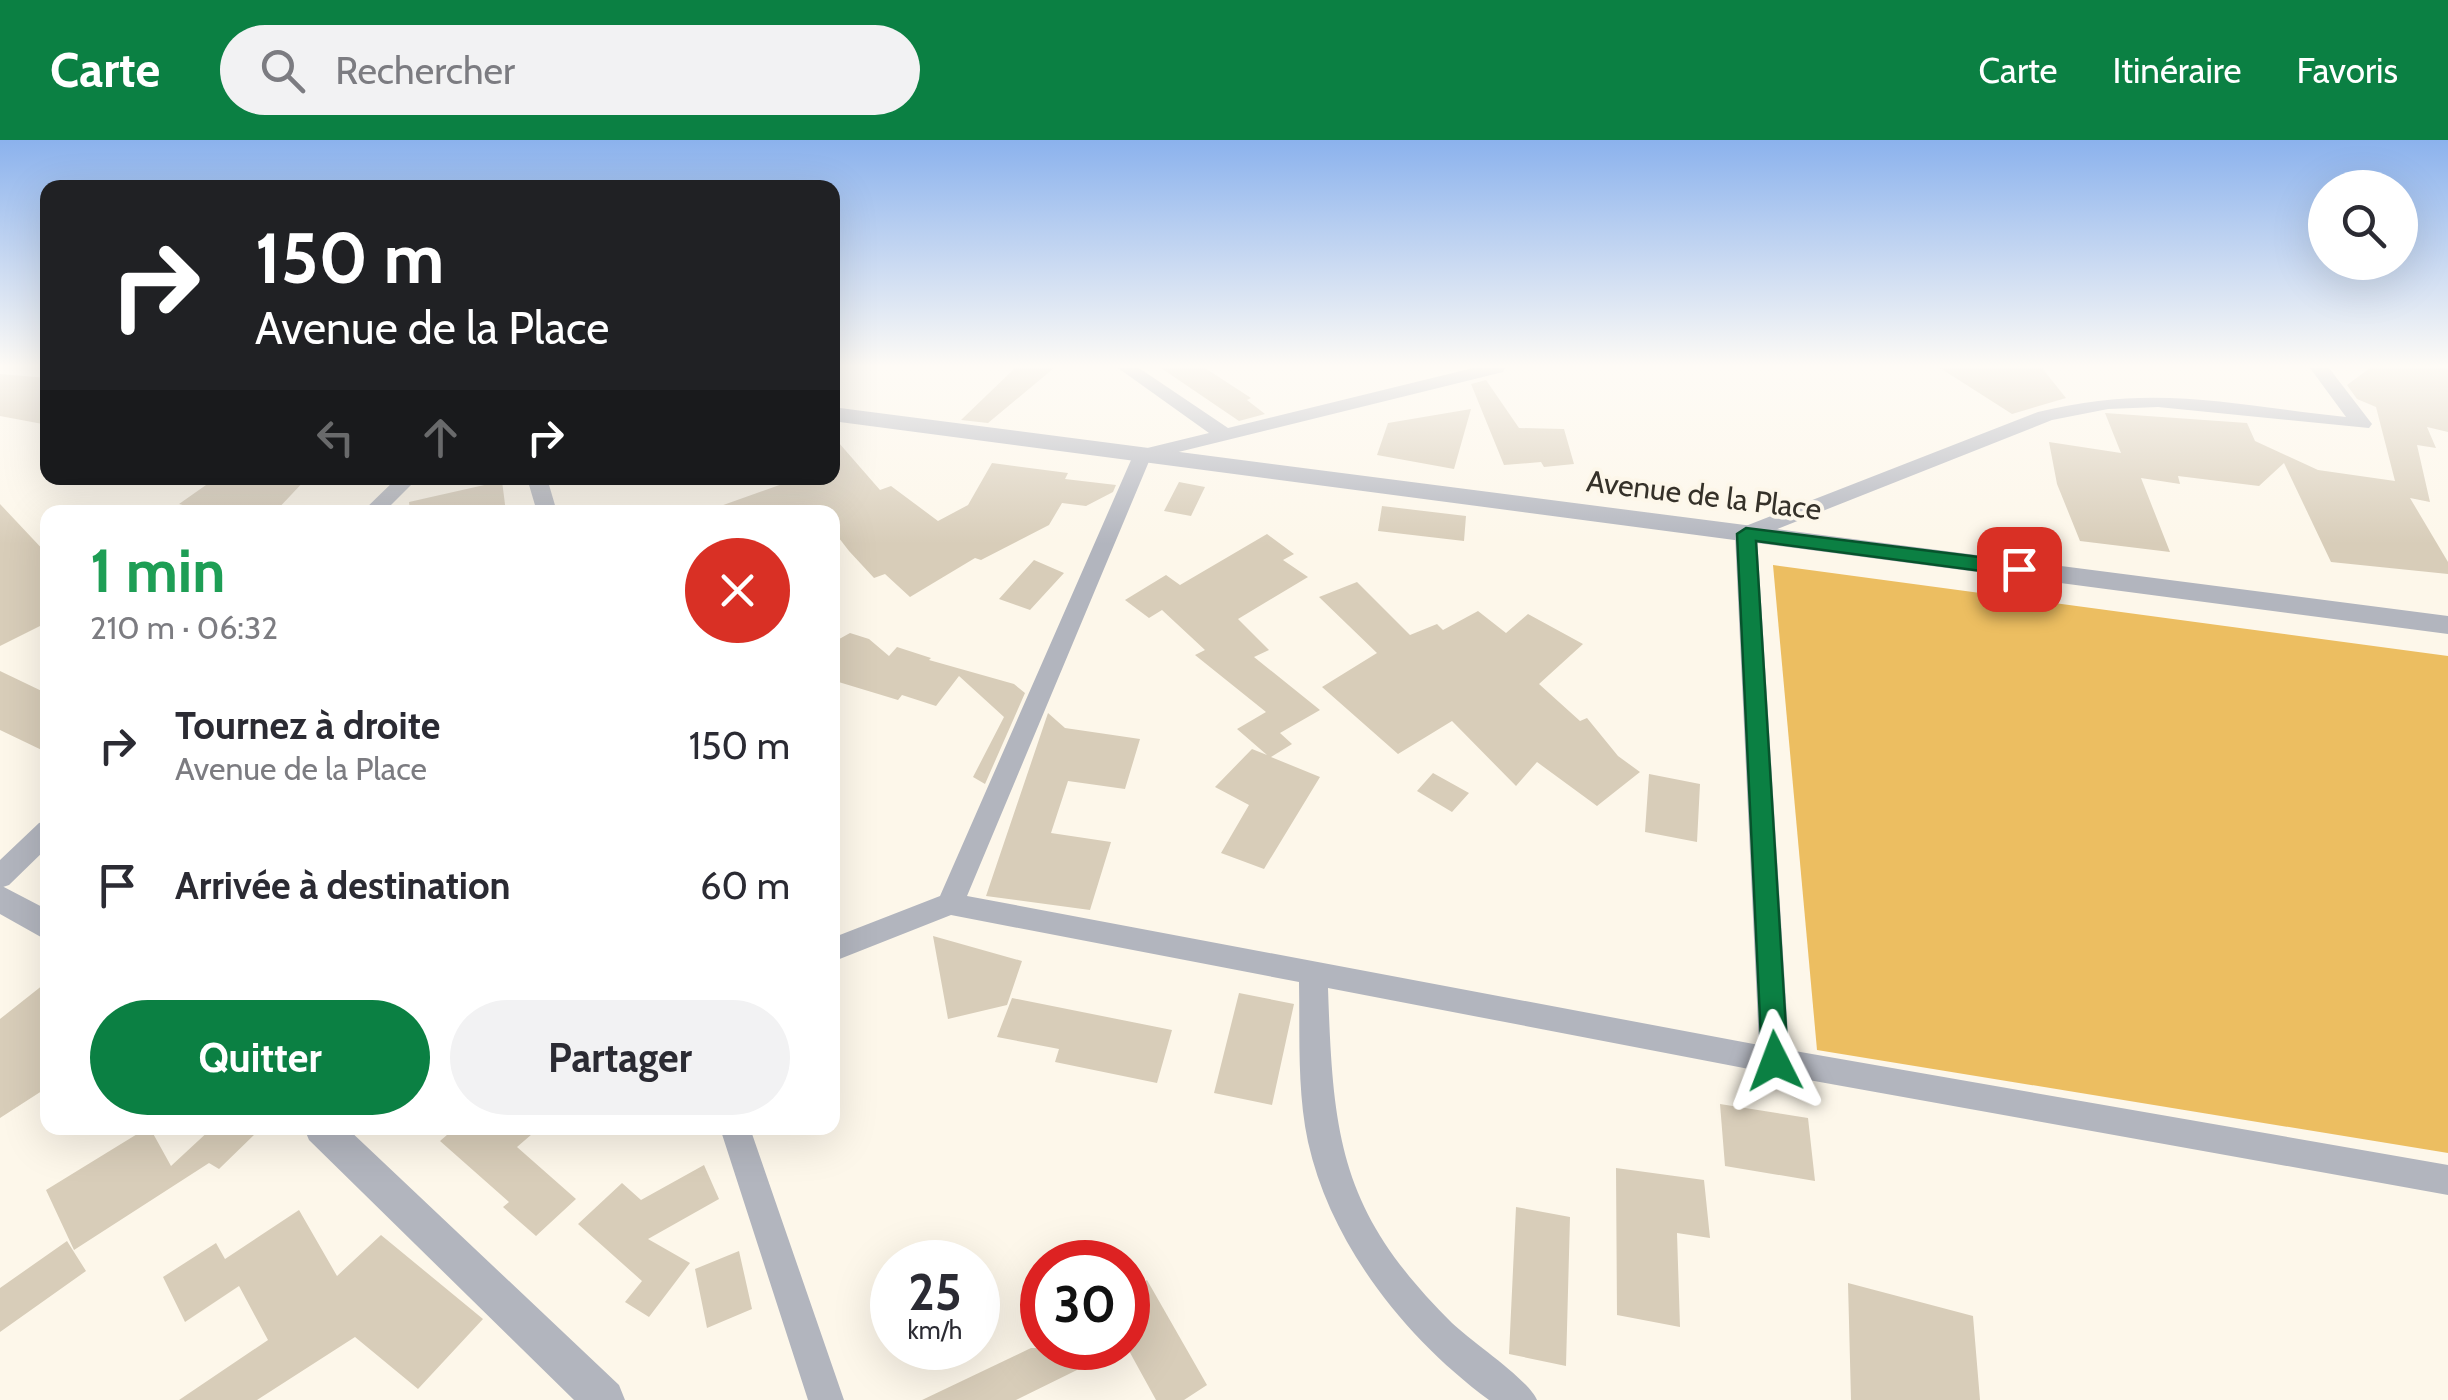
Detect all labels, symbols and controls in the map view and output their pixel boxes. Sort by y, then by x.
search box [220,25,920,115]
text: Carte [50,41,160,99]
icon: search [255,43,310,98]
text: Rechercher [335,47,515,94]
text: Carte [1979,49,2058,92]
text: Itinéraire [2113,49,2241,92]
text: Favoris [2296,49,2398,92]
map controls [2308,170,2418,280]
button: search [2308,170,2418,280]
text: 150 m [255,215,444,301]
icon: right [90,220,220,350]
text: Avenue de la Place [255,301,609,355]
icon: left [308,410,363,465]
icon: ahead [413,410,468,465]
icon: right [518,410,573,465]
street label: Avenue de la Place [1585,462,1823,528]
pin [1977,527,2062,612]
text: 1 min [90,534,225,607]
button: close [685,538,790,643]
icon: arrive [1992,542,2047,597]
text: 210 m · 06:32 [90,608,278,647]
text: Tournez à droite [175,702,440,749]
icon: right [90,718,145,773]
text: 150 m [689,722,790,769]
text: Avenue de la Place [175,749,427,788]
icon: arrive [90,858,145,913]
text: Arrivée à destination [175,862,511,909]
text: 60 m [700,862,790,909]
button: Quitter [90,1000,430,1115]
button: Partager [450,1000,790,1115]
position arrow [1723,1009,1827,1113]
speed limit sign: 30 [1020,1240,1150,1370]
text: 25 [908,1262,962,1323]
text: km/h [908,1315,962,1345]

